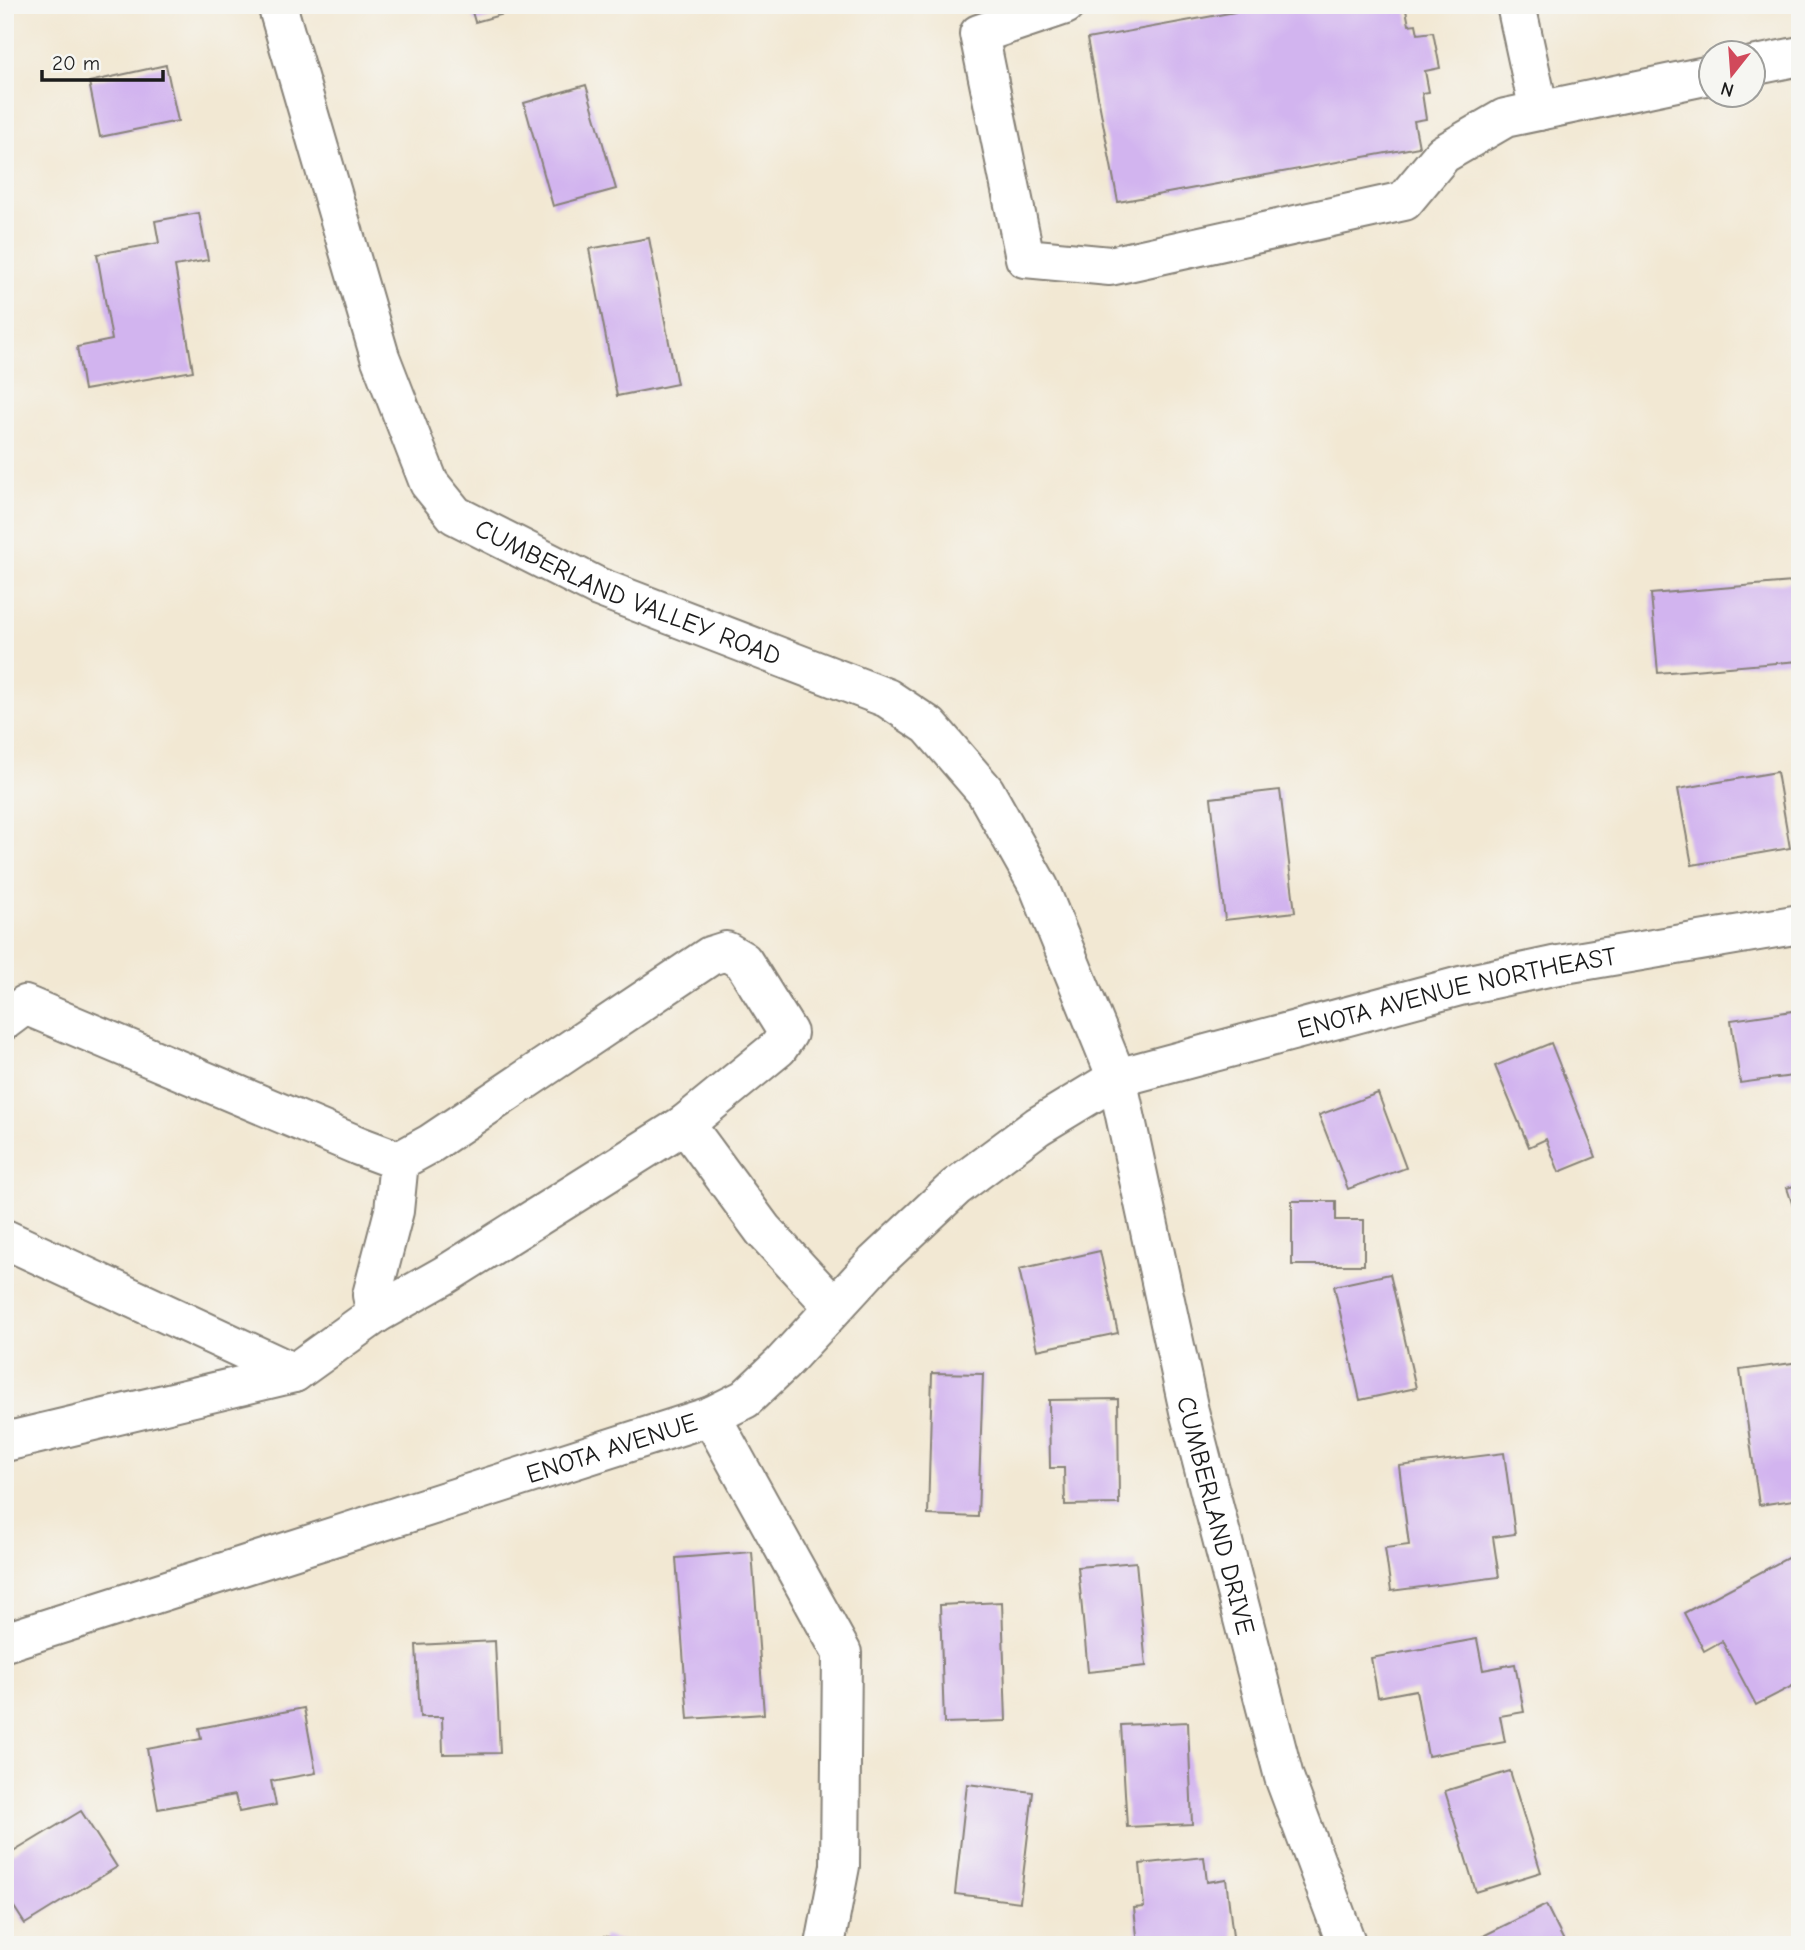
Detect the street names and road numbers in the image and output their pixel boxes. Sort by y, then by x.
street label: CUMBERLAND VALLEY ROAD [470,514,785,672]
street label: ENOTA AVENUE NORTHEAST [1294,941,1619,1045]
street label: CUMBERLAND DRIVE [1170,1394,1260,1638]
street label: ENOTA AVENUE [523,1407,701,1490]

